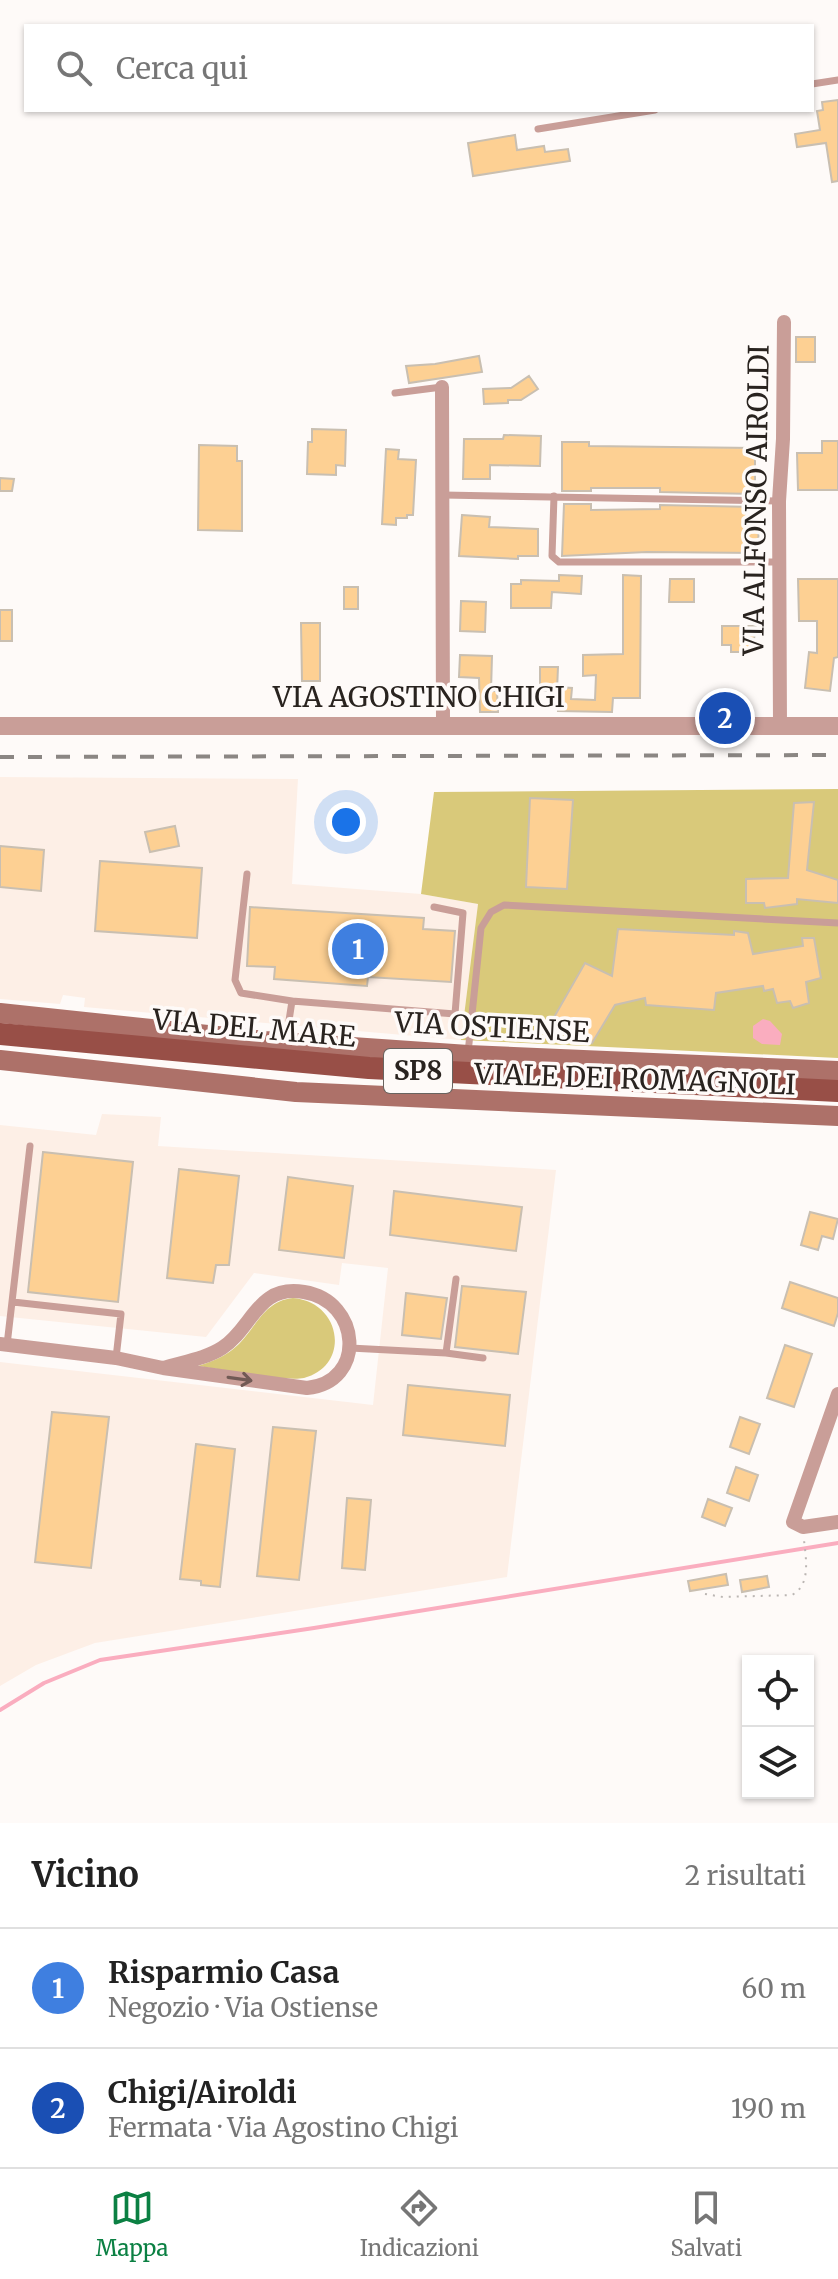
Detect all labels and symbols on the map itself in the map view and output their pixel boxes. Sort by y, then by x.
street label: VIA ALFONSO AIROLDI [735,344,777,657]
street label: VIA AGOSTINO CHIGI [272,679,565,715]
pin: 2 [699,688,751,748]
your location [326,802,366,842]
pin: 1 [332,919,384,979]
street label: VIA DEL MARE [150,1001,357,1055]
street label: VIA OSTIENSE [393,1004,591,1050]
road number: SP8 [384,1049,452,1093]
street label: VIALE DEI ROMAGNOLI [473,1055,796,1103]
one-way arrow [227,1372,252,1387]

